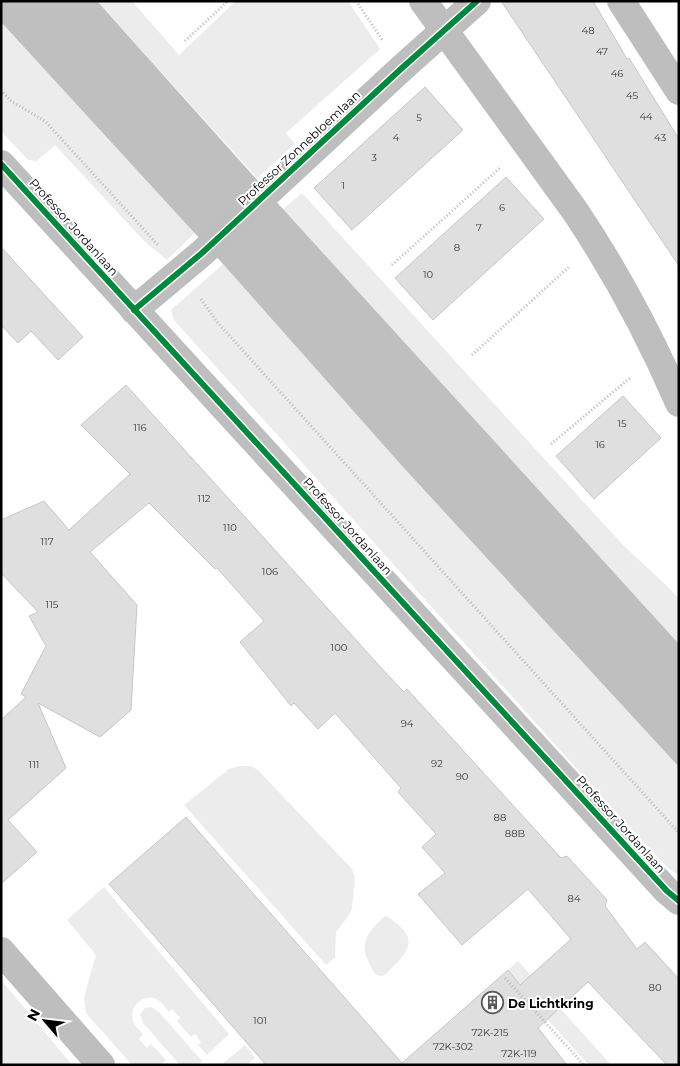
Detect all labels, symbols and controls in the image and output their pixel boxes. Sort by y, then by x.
house number: 48 [581,24,595,37]
house number: 47 [596,45,608,58]
house number: 46 [611,67,623,80]
street label: Professor Zonnebloemlaan [235,87,363,209]
house number: 45 [626,89,638,102]
house number: 44 [639,110,653,123]
house number: 5 [416,111,422,124]
house number: 4 [393,131,400,144]
house number: 43 [654,131,666,144]
house number: 3 [371,151,377,164]
street label: Professor Jordanlaan [26,175,122,279]
house number: 1 [341,179,345,192]
house number: 6 [499,201,505,214]
house number: 7 [476,221,482,234]
house number: 8 [454,241,460,254]
house number: 10 [423,268,433,281]
house number: 15 [617,417,627,430]
house number: 116 [133,421,147,434]
house number: 16 [595,438,605,451]
street label: Professor Jordanlaan [300,474,396,578]
house number: 112 [198,492,211,505]
house number: 110 [223,521,237,534]
house number: 117 [40,535,54,548]
house number: 106 [262,565,278,578]
house number: 115 [46,598,59,611]
house number: 100 [331,641,348,654]
house number: 94 [401,717,414,730]
house number: 92 [431,757,443,770]
house number: 111 [29,758,39,771]
house number: 90 [456,770,469,783]
street label: Professor Jordanlaan [573,772,669,876]
house number: 88 [494,811,506,824]
house number: 88B [505,827,525,840]
house number: 84 [568,892,581,905]
house number: 80 [649,981,662,994]
building icon: De Lichtkring [480,991,504,1015]
north arrow [20,996,70,1046]
place label: De Lichtkring [508,996,594,1011]
text: N [23,1006,44,1024]
house number: 101 [253,1014,267,1027]
house number: 72K-215 [471,1026,509,1039]
house number: 72K-302 [433,1040,473,1053]
house number: 72K-119 [501,1047,537,1060]

